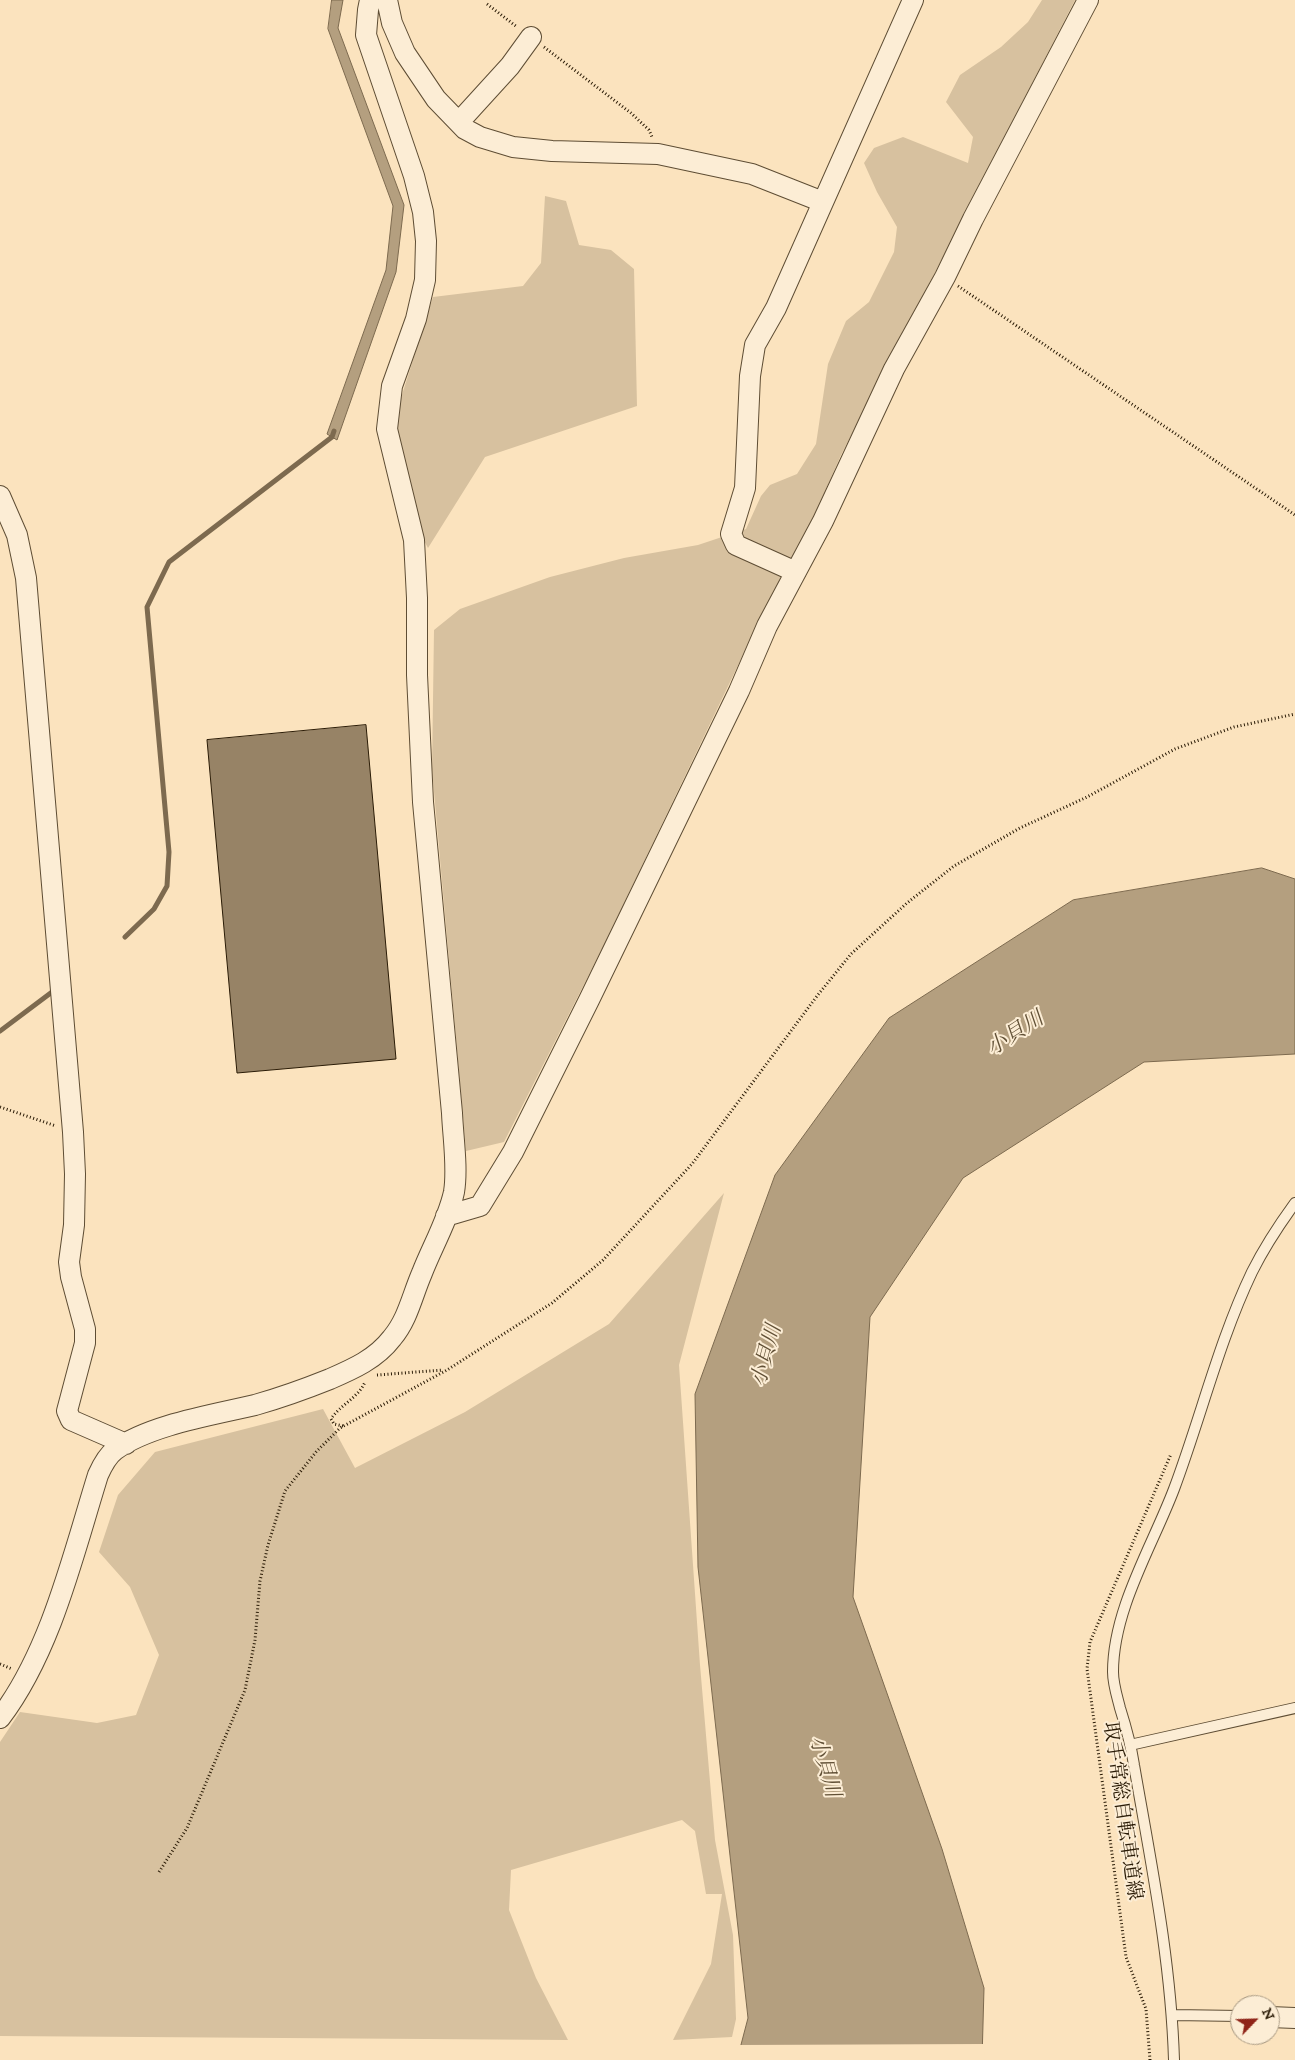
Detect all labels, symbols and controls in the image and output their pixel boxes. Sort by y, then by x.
water label: 小貝川 [983,1007,1049,1063]
water label: 小貝川 [748,1322,788,1390]
street label: 取手常総自転車道線 [1097,1720,1145,1902]
water label: 小貝川 [802,1733,844,1801]
north arrow [1230,1995,1280,2045]
text: N [1257,2005,1278,2023]

